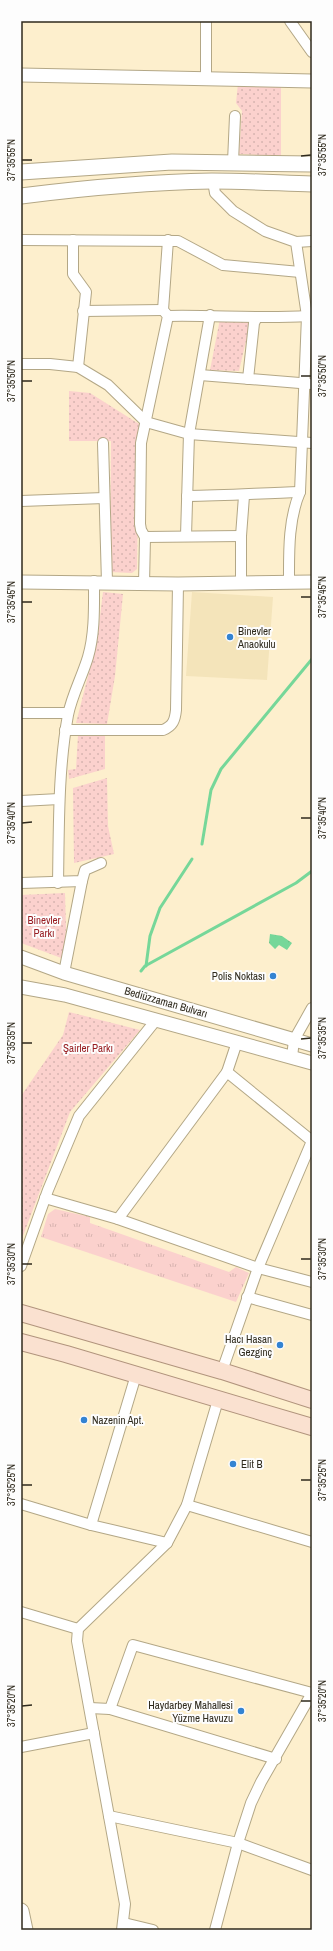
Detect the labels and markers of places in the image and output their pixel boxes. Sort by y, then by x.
place label: Binevler Anaokulu [237,624,276,651]
marker: Binevler Anaokulu [225,632,235,642]
place label: Polis Noktası [212,969,265,983]
marker: Polis Noktası [268,971,278,981]
place label: Hacı Hasan Gezginç [225,1332,272,1359]
marker: Hacı Hasan Gezginç [275,1340,285,1350]
place label: Nazenin Apt. [92,1413,144,1427]
marker: Nazenin Apt. [79,1415,89,1425]
place label: Elit B [241,1457,263,1471]
marker: Elit B [228,1459,238,1469]
place label: Haydarbey Mahallesi Yüzme Havuzu [148,1698,233,1725]
marker: Haydarbey Mahallesi Yüzme Havuzu [236,1706,246,1716]

